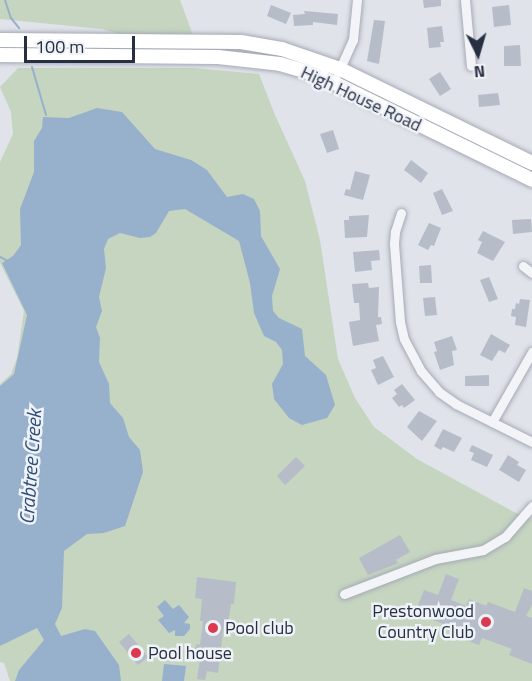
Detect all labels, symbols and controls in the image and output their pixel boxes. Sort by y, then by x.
scale bar [27,24,138,62]
north arrow [448,24,508,84]
text: 100 m [35,33,84,60]
text: N [473,59,486,84]
street label: High House Road [297,62,425,136]
water label: Crabtree Creek [14,409,46,525]
place label: Prestonwood Country Club [372,601,474,644]
marker: Prestonwood Country Club [479,615,493,629]
place label: Pool club [225,617,294,639]
marker: Pool club [206,621,220,635]
place label: Pool house [148,642,232,664]
marker: Pool house [129,646,143,660]

